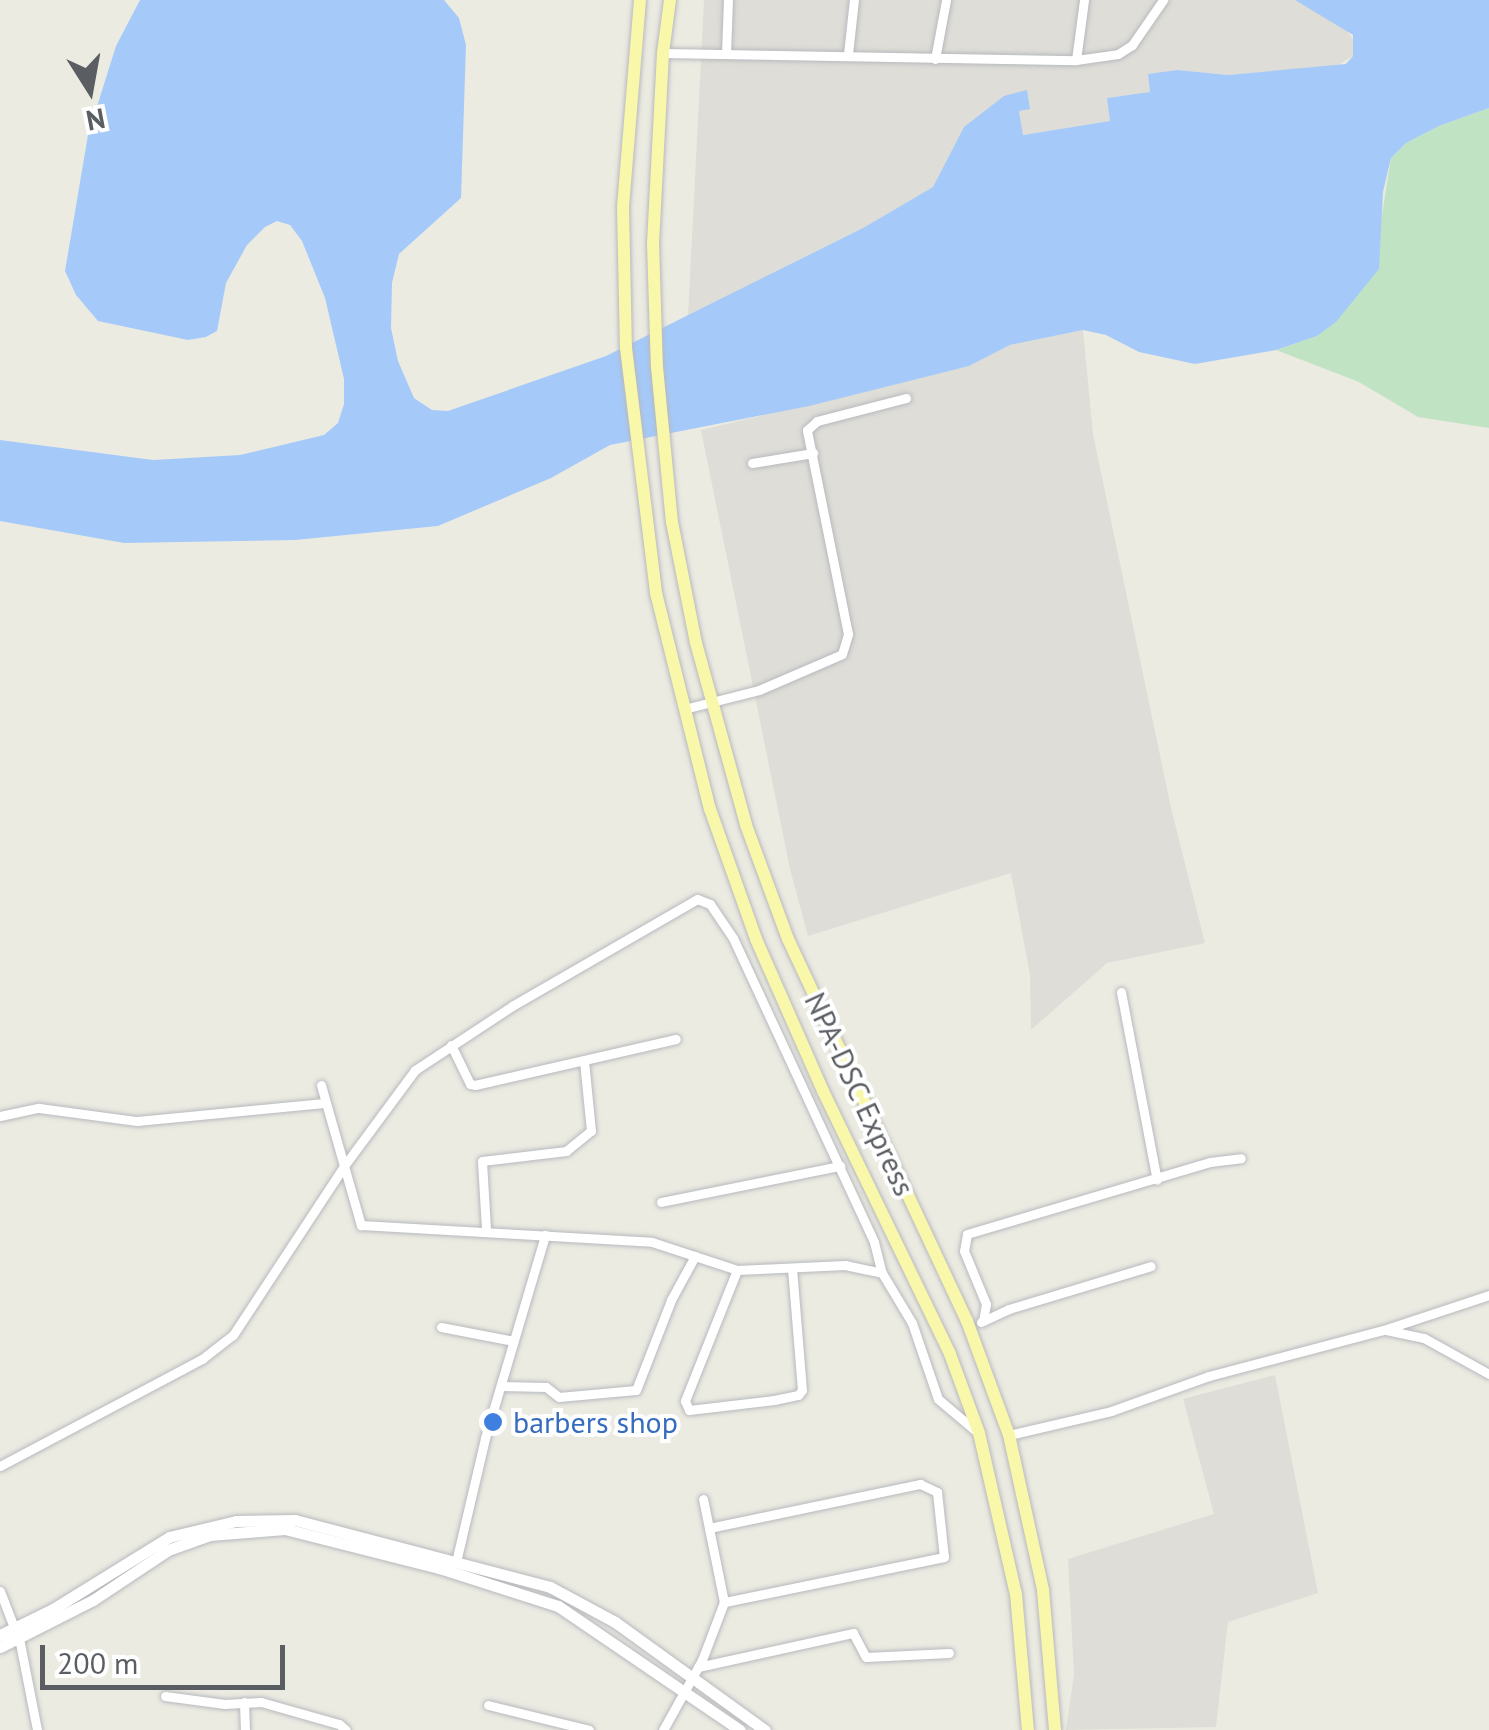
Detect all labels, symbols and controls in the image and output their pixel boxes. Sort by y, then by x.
north arrow [40,40,140,140]
text: N [83,100,108,140]
street label: NPA-DSC Express [797,986,923,1202]
place label: barbers shop [513,1404,678,1440]
marker: barbers shop [482,1411,504,1433]
scale bar [45,1625,290,1687]
text: 200 m [57,1643,138,1682]

